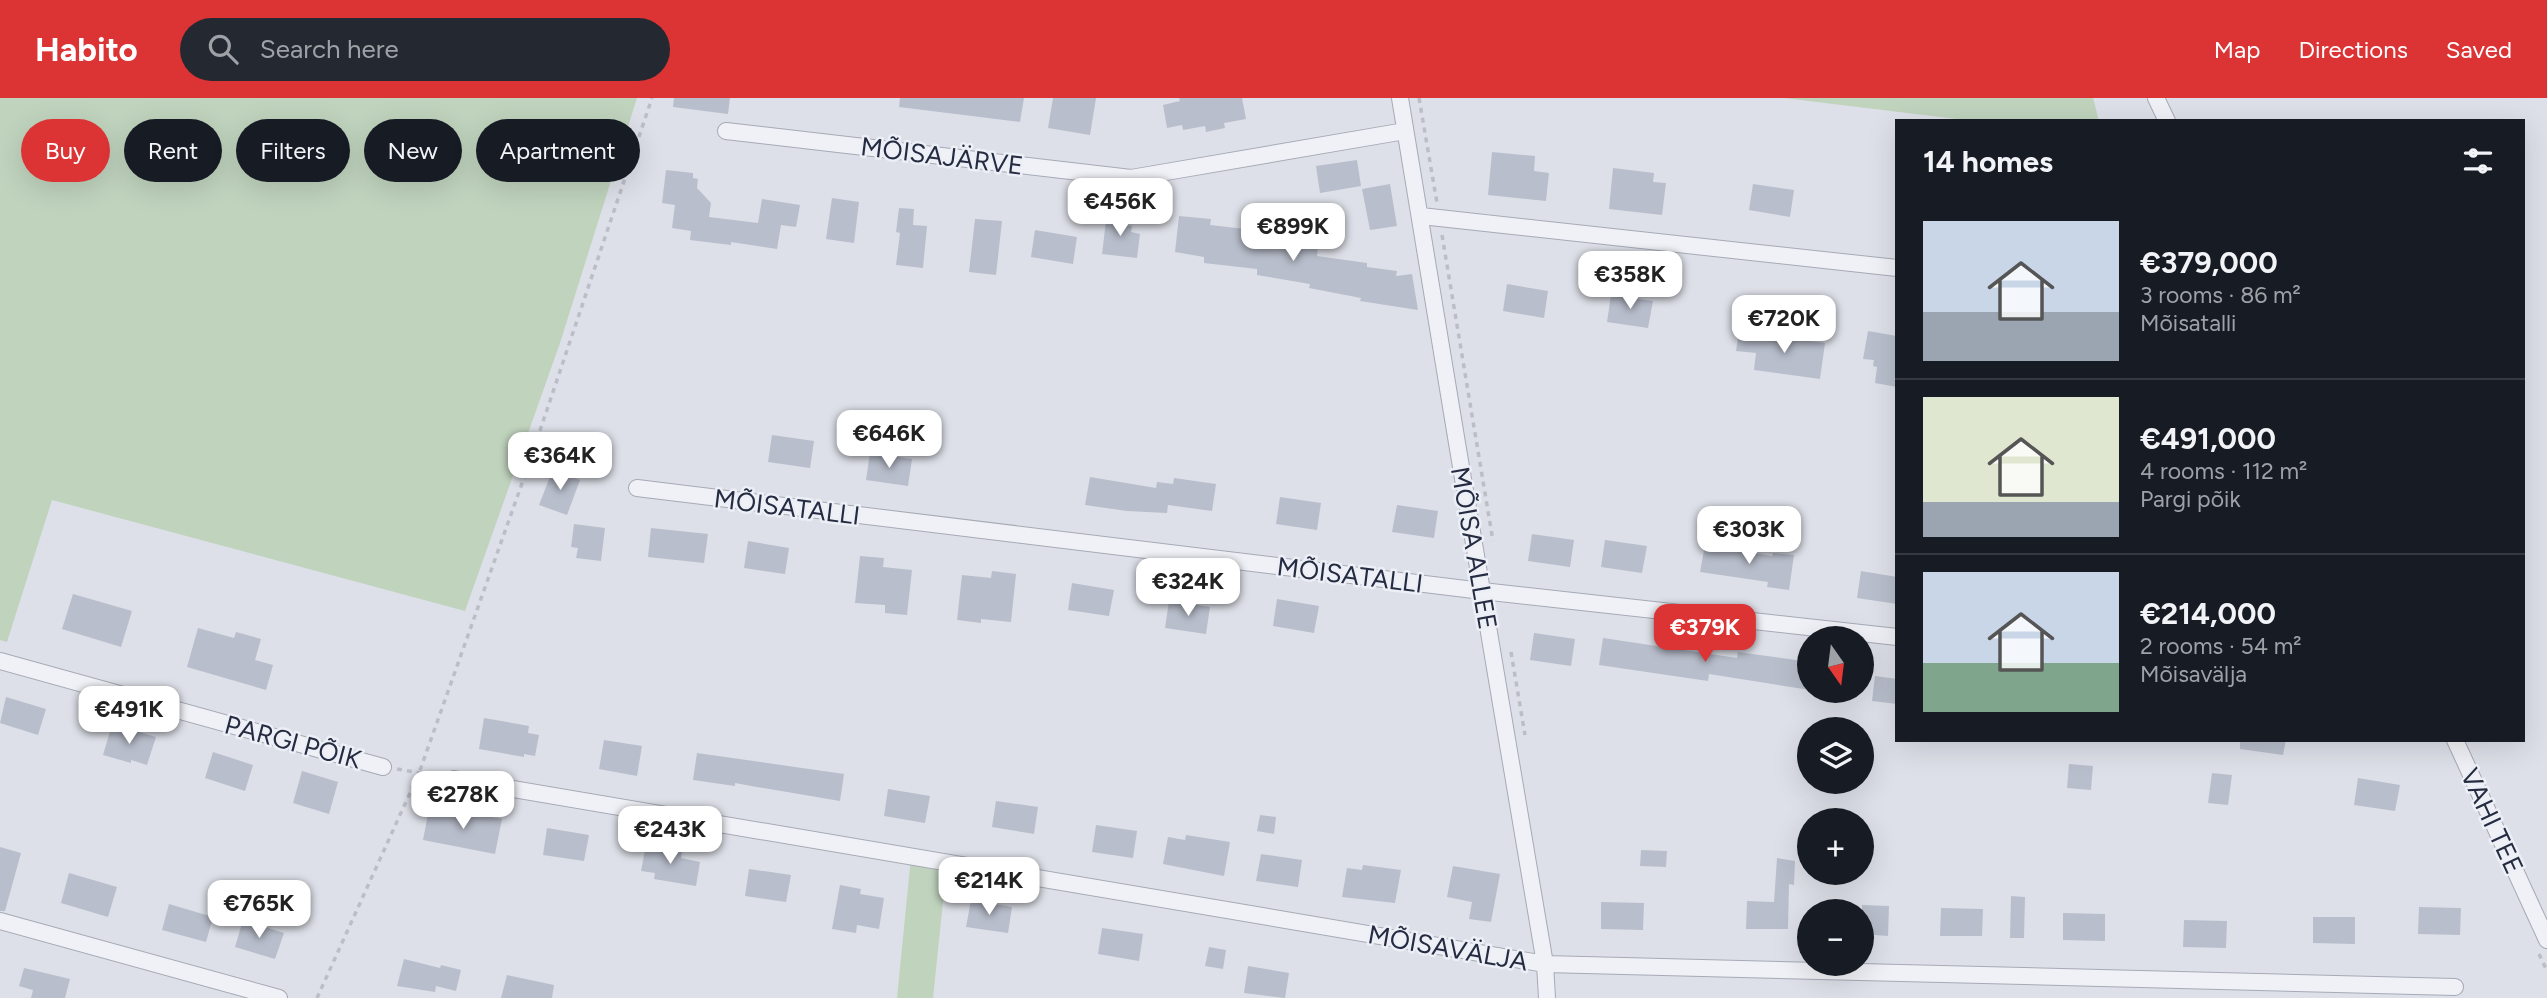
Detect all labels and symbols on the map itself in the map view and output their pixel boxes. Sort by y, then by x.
street label: MÕISAJÄRVE [859,130,1025,182]
pin: €456K [1071,178,1169,238]
pin: €899K [1244,204,1342,263]
pin: €358K [1581,252,1679,311]
pin: €720K [1735,296,1833,355]
pin: €646K [840,410,938,470]
pin: €364K [511,432,609,492]
street label: MÕISA ALLEE [1444,464,1504,632]
street label: MÕISATALLI [712,482,862,532]
pin: €303K [1700,506,1798,566]
street label: MÕISATALLI [1275,550,1425,600]
pin: €324K [1139,559,1237,618]
pin: €379K [1656,604,1754,664]
north arrow [1797,626,1874,704]
pin: €491K [80,686,178,746]
street label: PARGI PÕIK [221,708,365,776]
street label: VAHI TEE [2454,763,2530,879]
pin: €278K [414,772,512,831]
pin: €243K [621,806,719,866]
pin: €214K [940,858,1038,917]
pin: €765K [210,880,308,940]
street label: MÕISAVÄLJA [1366,918,1531,978]

